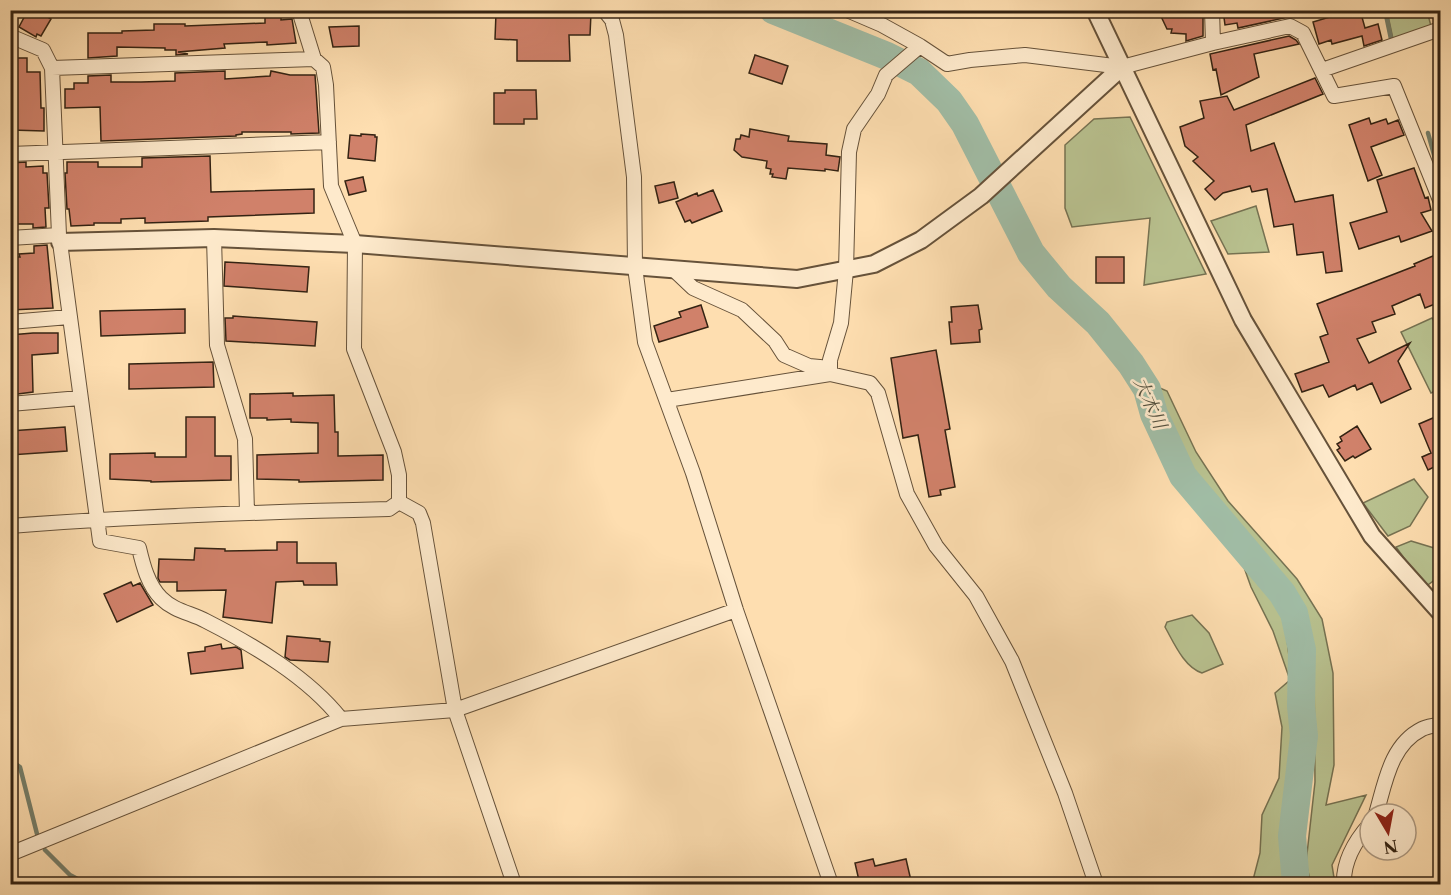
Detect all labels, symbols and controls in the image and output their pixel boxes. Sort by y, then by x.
water label: 大木川 [1129,374,1172,434]
north arrow [1358,802,1418,862]
text: N [1382,836,1399,858]

